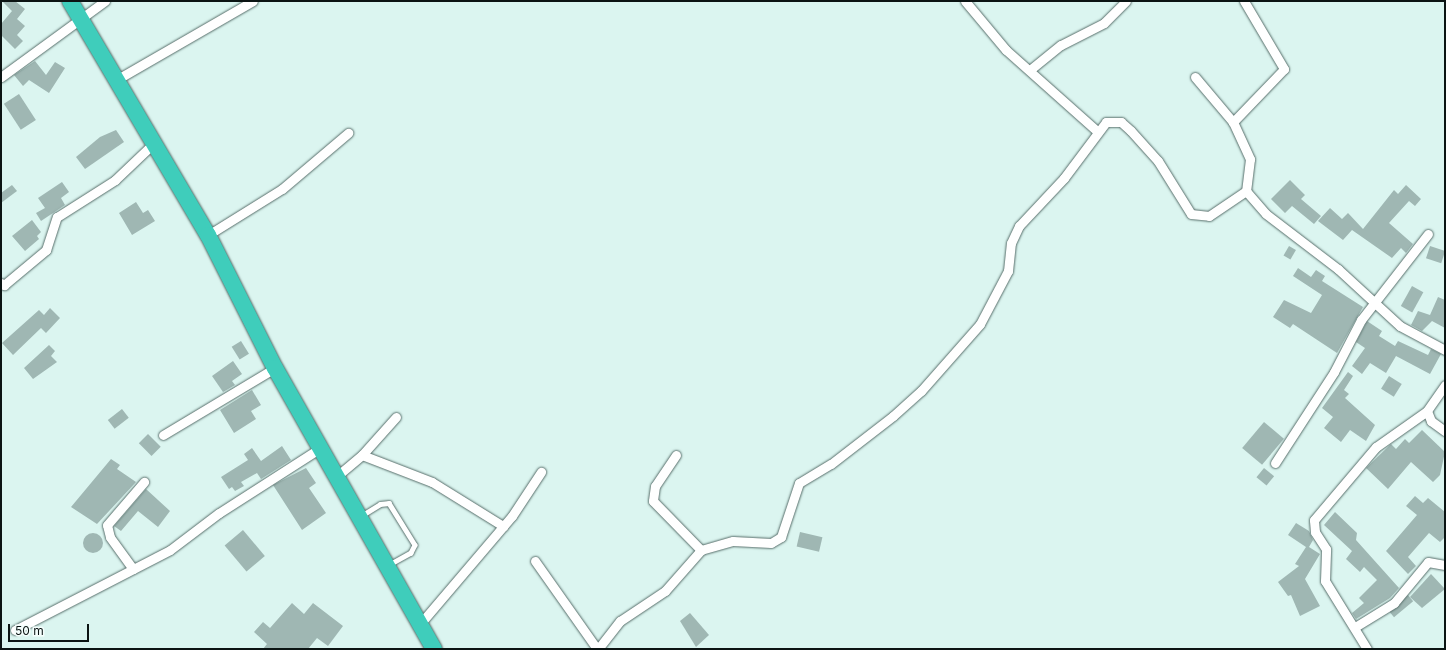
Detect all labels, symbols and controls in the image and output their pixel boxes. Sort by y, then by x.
scale bar [10,616,91,642]
text: 50 m [15,623,44,638]

